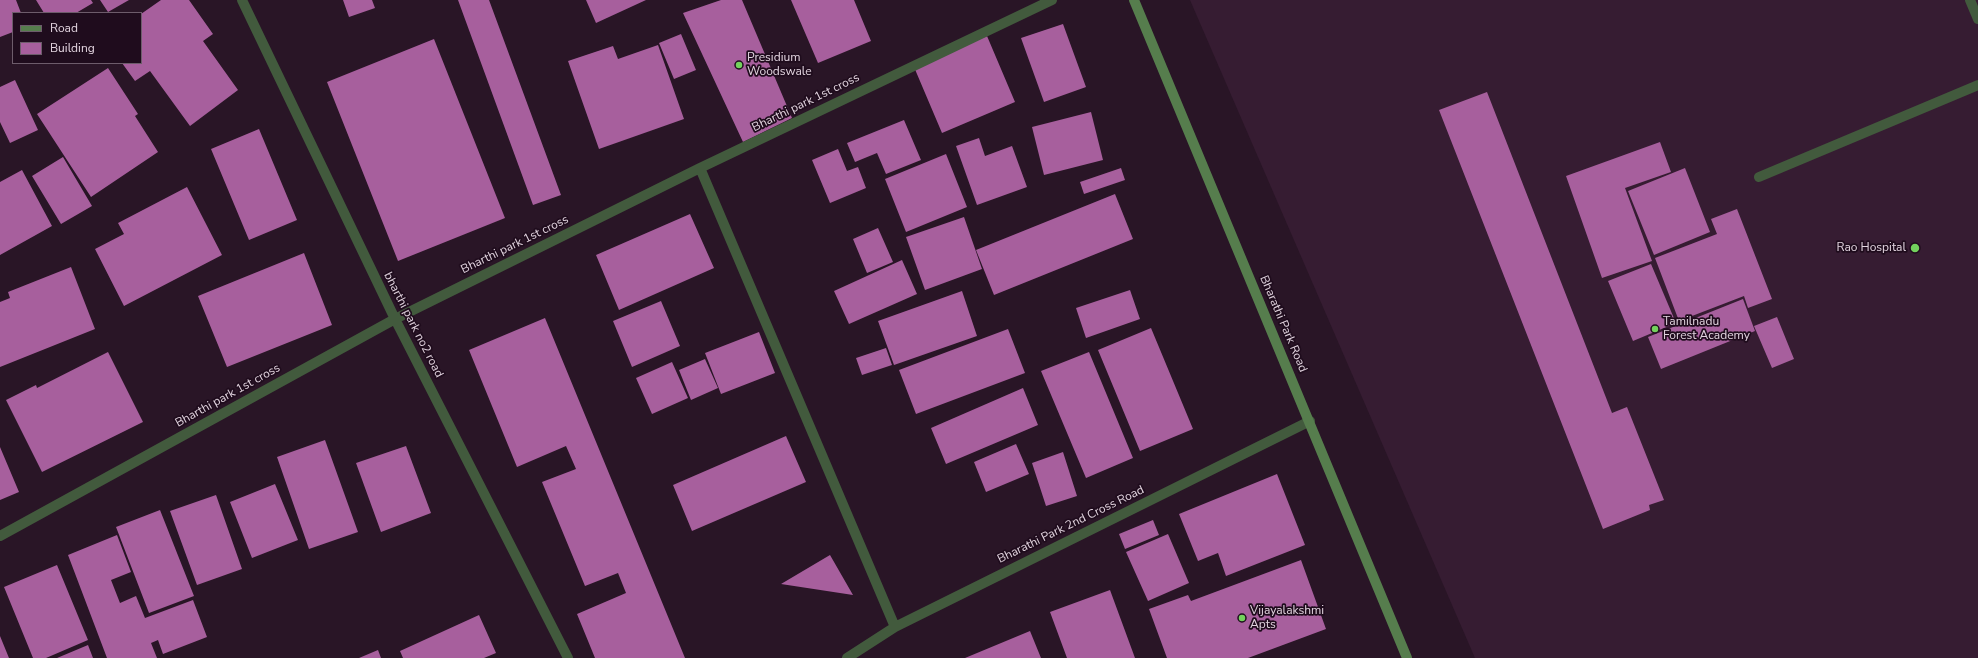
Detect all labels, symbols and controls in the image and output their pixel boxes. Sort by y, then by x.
legend [12,12,142,64]
text: Road [50,20,78,36]
text: Building [50,40,95,56]
place label: Presidium Woodswale [747,51,812,79]
marker: Presidium Woodswale [734,60,744,70]
street label: Bharthi park 1st cross [750,71,862,135]
street label: Bharthi park 1st cross [459,213,571,277]
place label: Rao Hospital [1836,241,1906,255]
marker: Rao Hospital [1909,242,1921,254]
street label: bharthi park no2 road [380,270,446,380]
street label: Bharathi Park Road [1256,273,1310,375]
place label: Tamilnadu Forest Academy [1663,315,1750,343]
marker: Tamilnadu Forest Academy [1650,324,1660,334]
street label: Bharthi park 1st cross [173,361,283,431]
street label: Bharathi Park 2nd Cross Road [995,483,1147,567]
place label: Vijayalakshmi Apts [1250,604,1324,632]
marker: Vijayalakshmi Apts [1237,613,1247,623]

